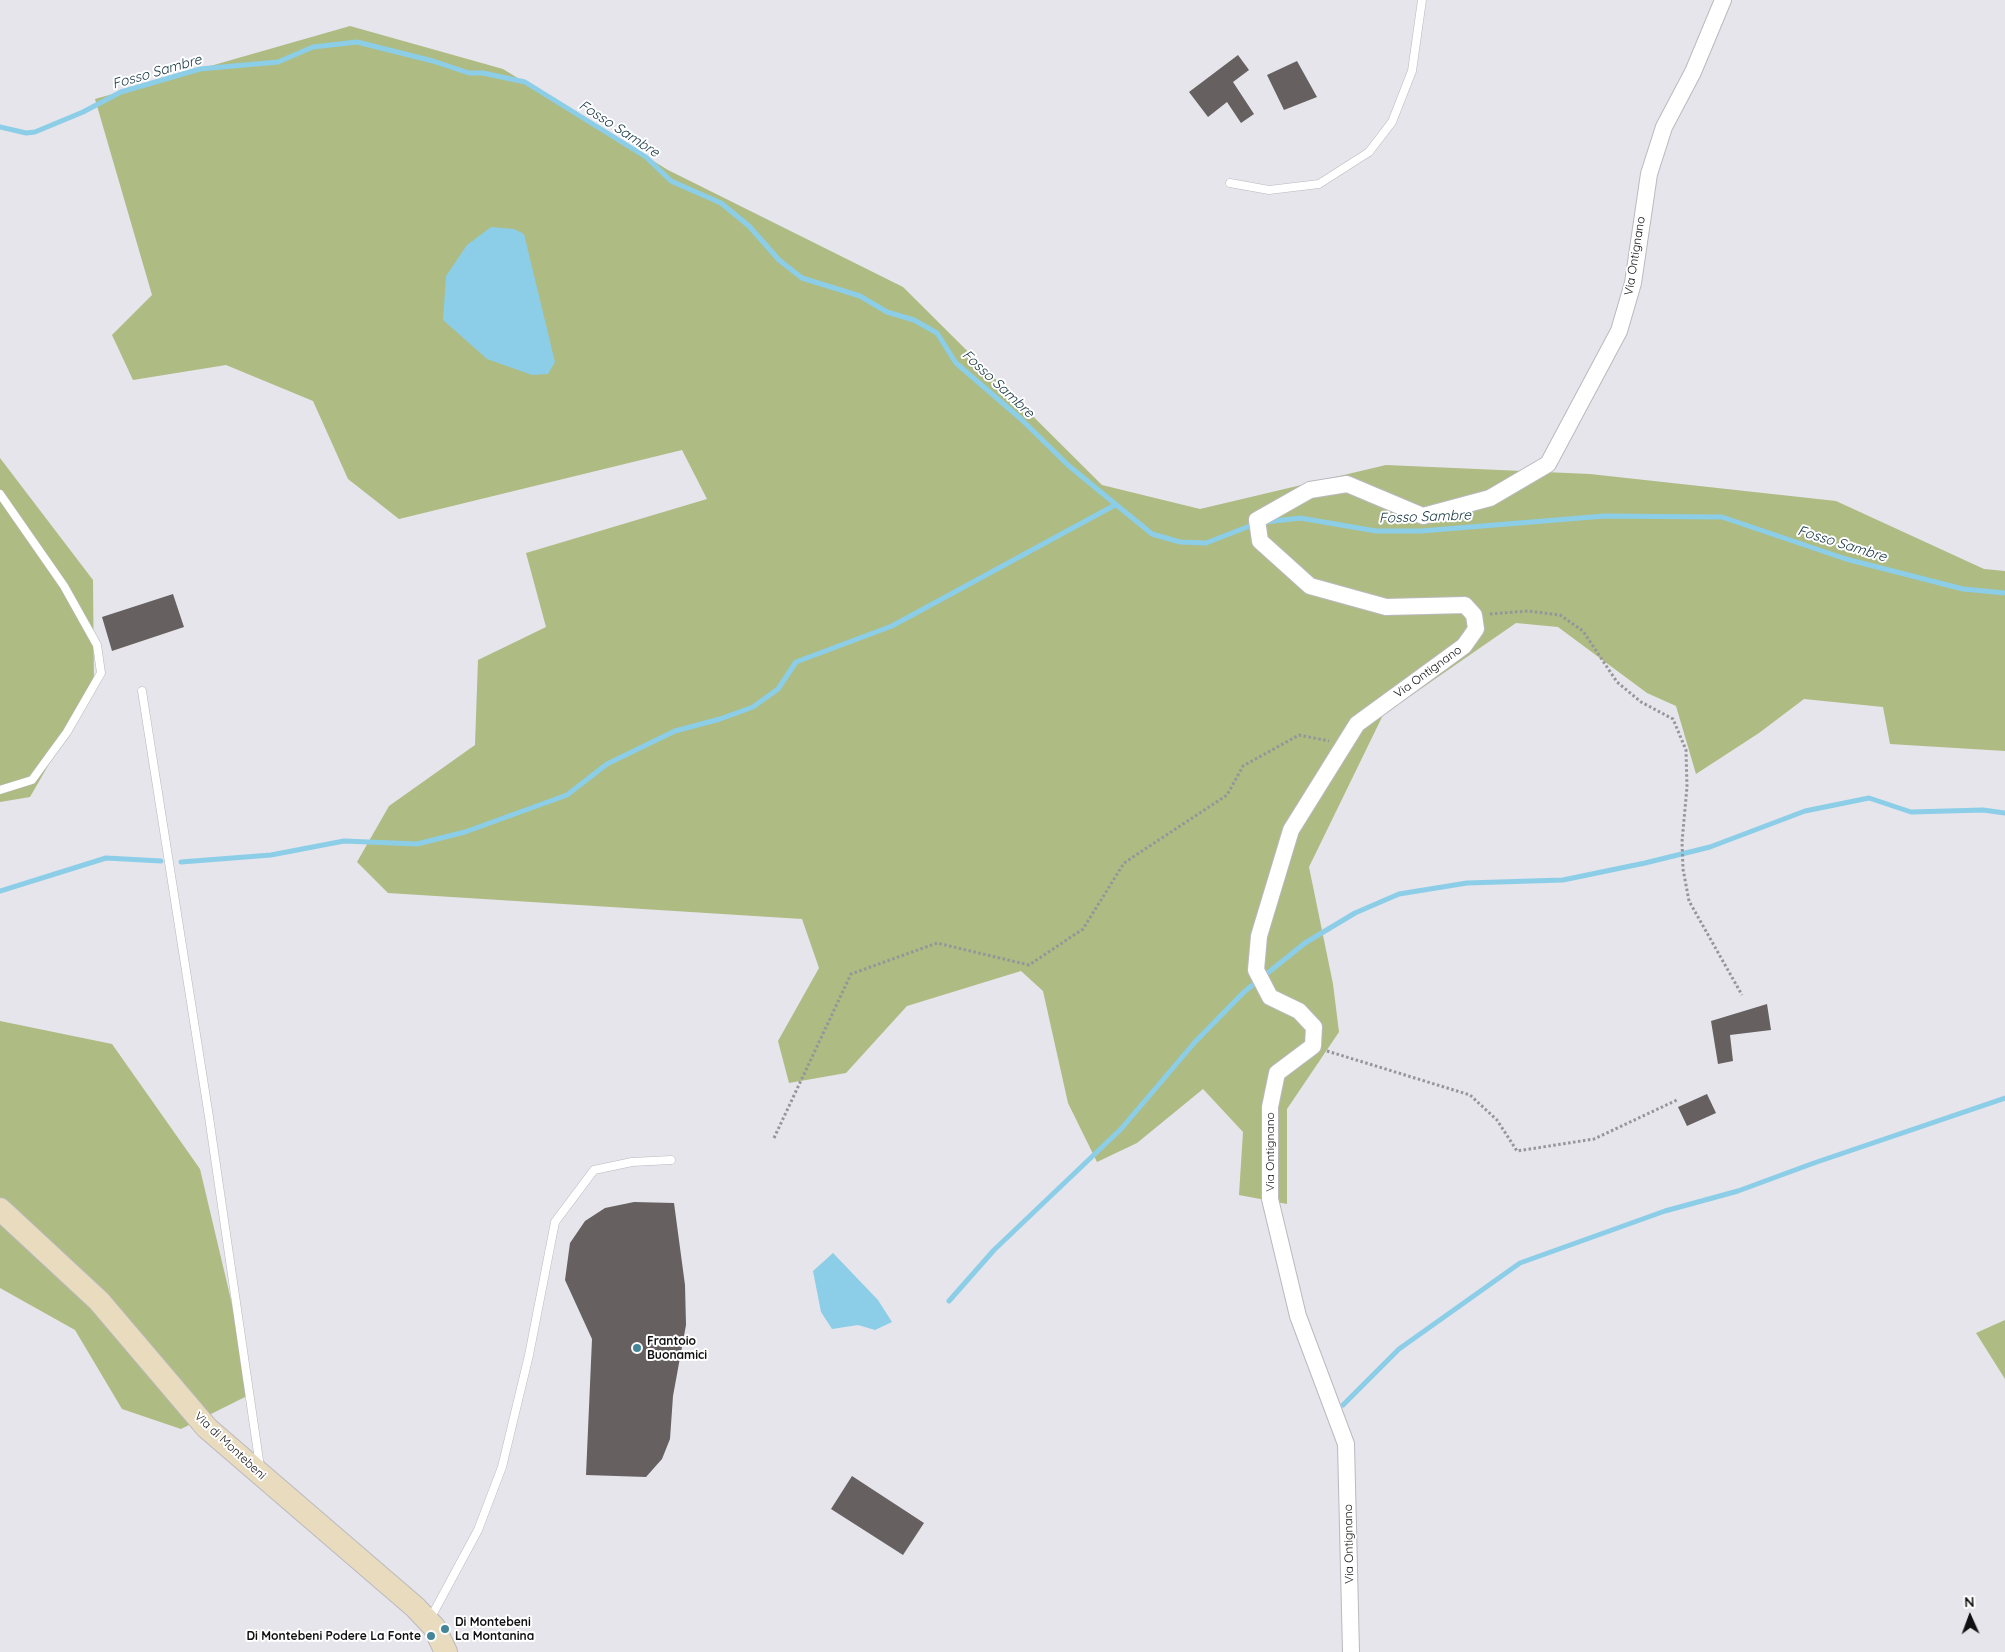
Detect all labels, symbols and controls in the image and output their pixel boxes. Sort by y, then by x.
water label: Fosso Sambre [110,51,204,93]
water label: Fosso Sambre [576,97,662,161]
street label: Via Ontignano [1622,215,1648,297]
water label: Fosso Sambre [959,346,1037,422]
water label: Fosso Sambre [1379,507,1471,527]
water label: Fosso Sambre [1795,522,1889,566]
street label: Via Ontignano [1392,643,1464,701]
street label: Via Ontignano [1263,1112,1277,1192]
place label: Frantoio Buonamici [647,1334,707,1362]
marker: Frantoio Buonamici [631,1342,643,1354]
street label: Via di Montebeni [191,1409,269,1483]
street label: Via Ontignano [1341,1504,1357,1584]
north arrow [1945,1592,1995,1642]
text: N [1964,1593,1975,1611]
place label: Di Montebeni La Montanina [455,1615,534,1643]
marker: Di Montebeni La Montanina [439,1623,451,1635]
place label: Di Montebeni Podere La Fonte [246,1629,421,1643]
marker: Di Montebeni Podere La Fonte [425,1630,437,1642]

